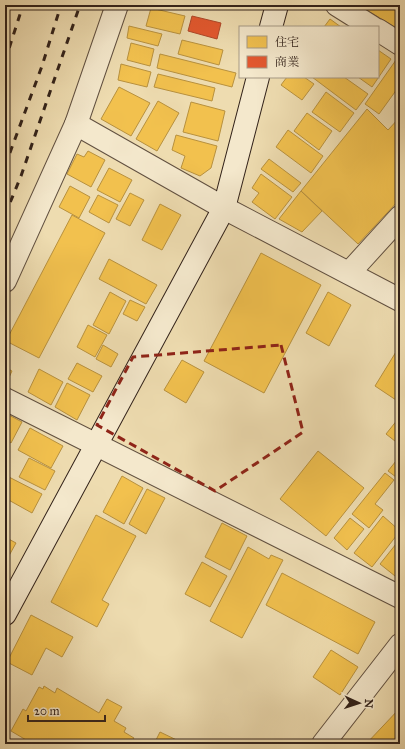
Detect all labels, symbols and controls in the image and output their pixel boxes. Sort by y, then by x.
legend [239,26,379,78]
text: 住宅 [275,35,299,49]
text: 商業 [275,55,299,69]
north arrow [339,683,379,723]
scale bar [28,697,105,723]
text: N [362,698,375,709]
text: 20 m [34,704,60,718]

